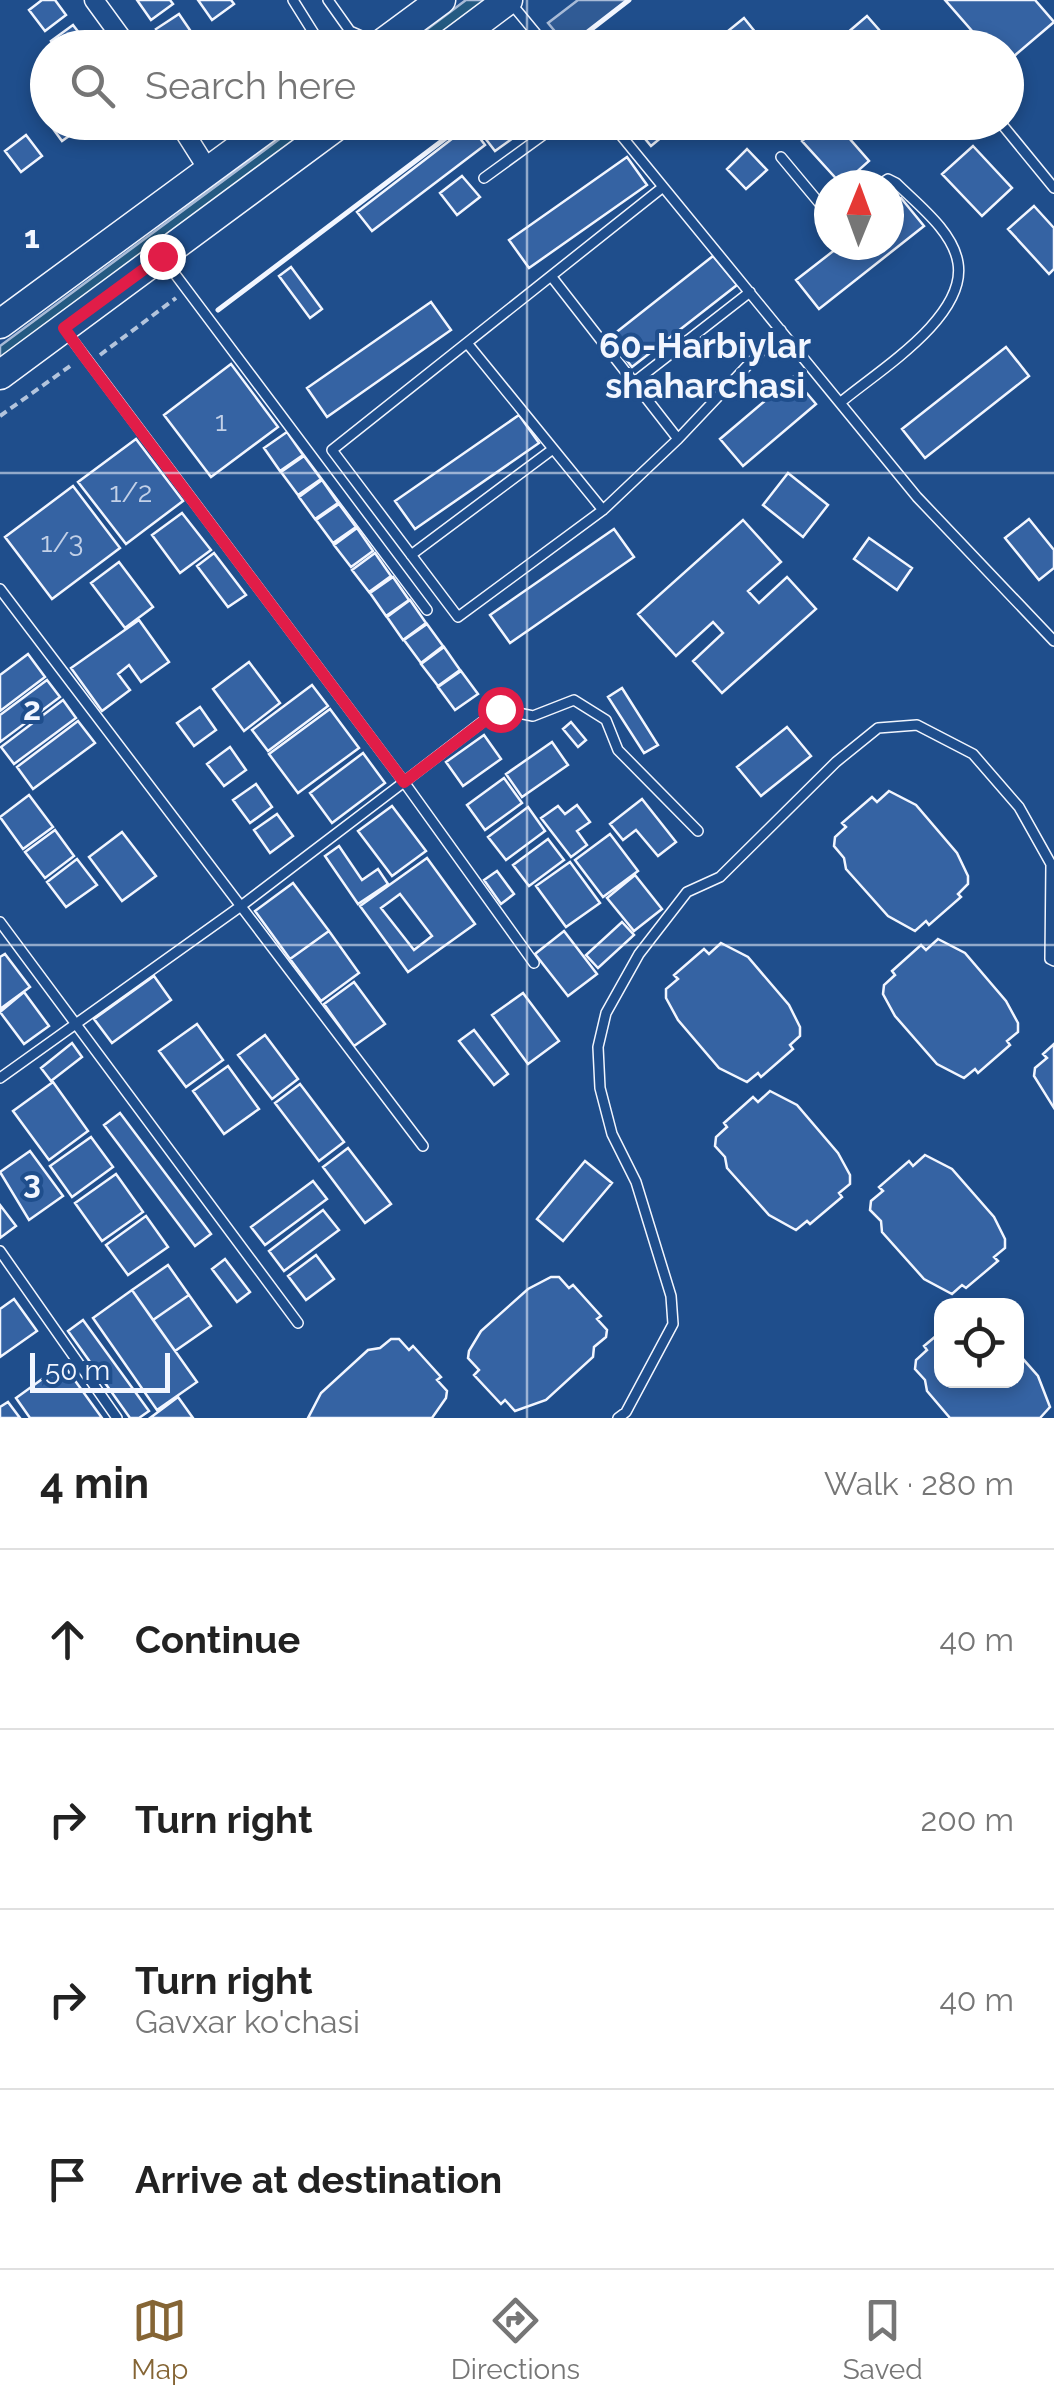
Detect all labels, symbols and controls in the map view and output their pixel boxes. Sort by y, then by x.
search box [30,30,1024,140]
icon: search [65,58,120,113]
text: Search here [145,63,356,108]
north arrow [814,170,904,260]
text: 1 [24,218,40,255]
route end [140,234,186,280]
district label: 60-Harbiylar shaharchasi [599,325,811,406]
house number: 1 [215,405,227,438]
house number: 1/2 [110,476,152,509]
house number: 1/3 [40,526,84,559]
route start [478,687,524,733]
text: 2 [23,690,41,727]
text: 3 [23,1163,41,1200]
map controls [934,1298,1024,1388]
button: locate [934,1298,1024,1388]
scale bar [30,1348,170,1392]
text: 50 m [45,1354,110,1387]
text: 4 min [40,1459,149,1508]
text: Walk · 280 m [824,1465,1014,1502]
icon: ahead [40,1612,95,1667]
text: Continue [135,1617,300,1662]
text: 40 m [939,1621,1014,1658]
icon: right [40,1792,95,1847]
text: Turn right [135,1797,312,1842]
text: 200 m [921,1801,1014,1838]
text: Turn right [135,1958,312,2003]
icon: right [40,1972,95,2027]
text: 40 m [939,1981,1014,2018]
text: Gavxar ko'chasi [135,2003,360,2040]
icon: arrive [40,2152,95,2207]
text: Arrive at destination [135,2157,502,2202]
tab: Map [131,2293,188,2386]
tab: Directions [451,2293,580,2386]
tab: Saved [843,2293,923,2386]

